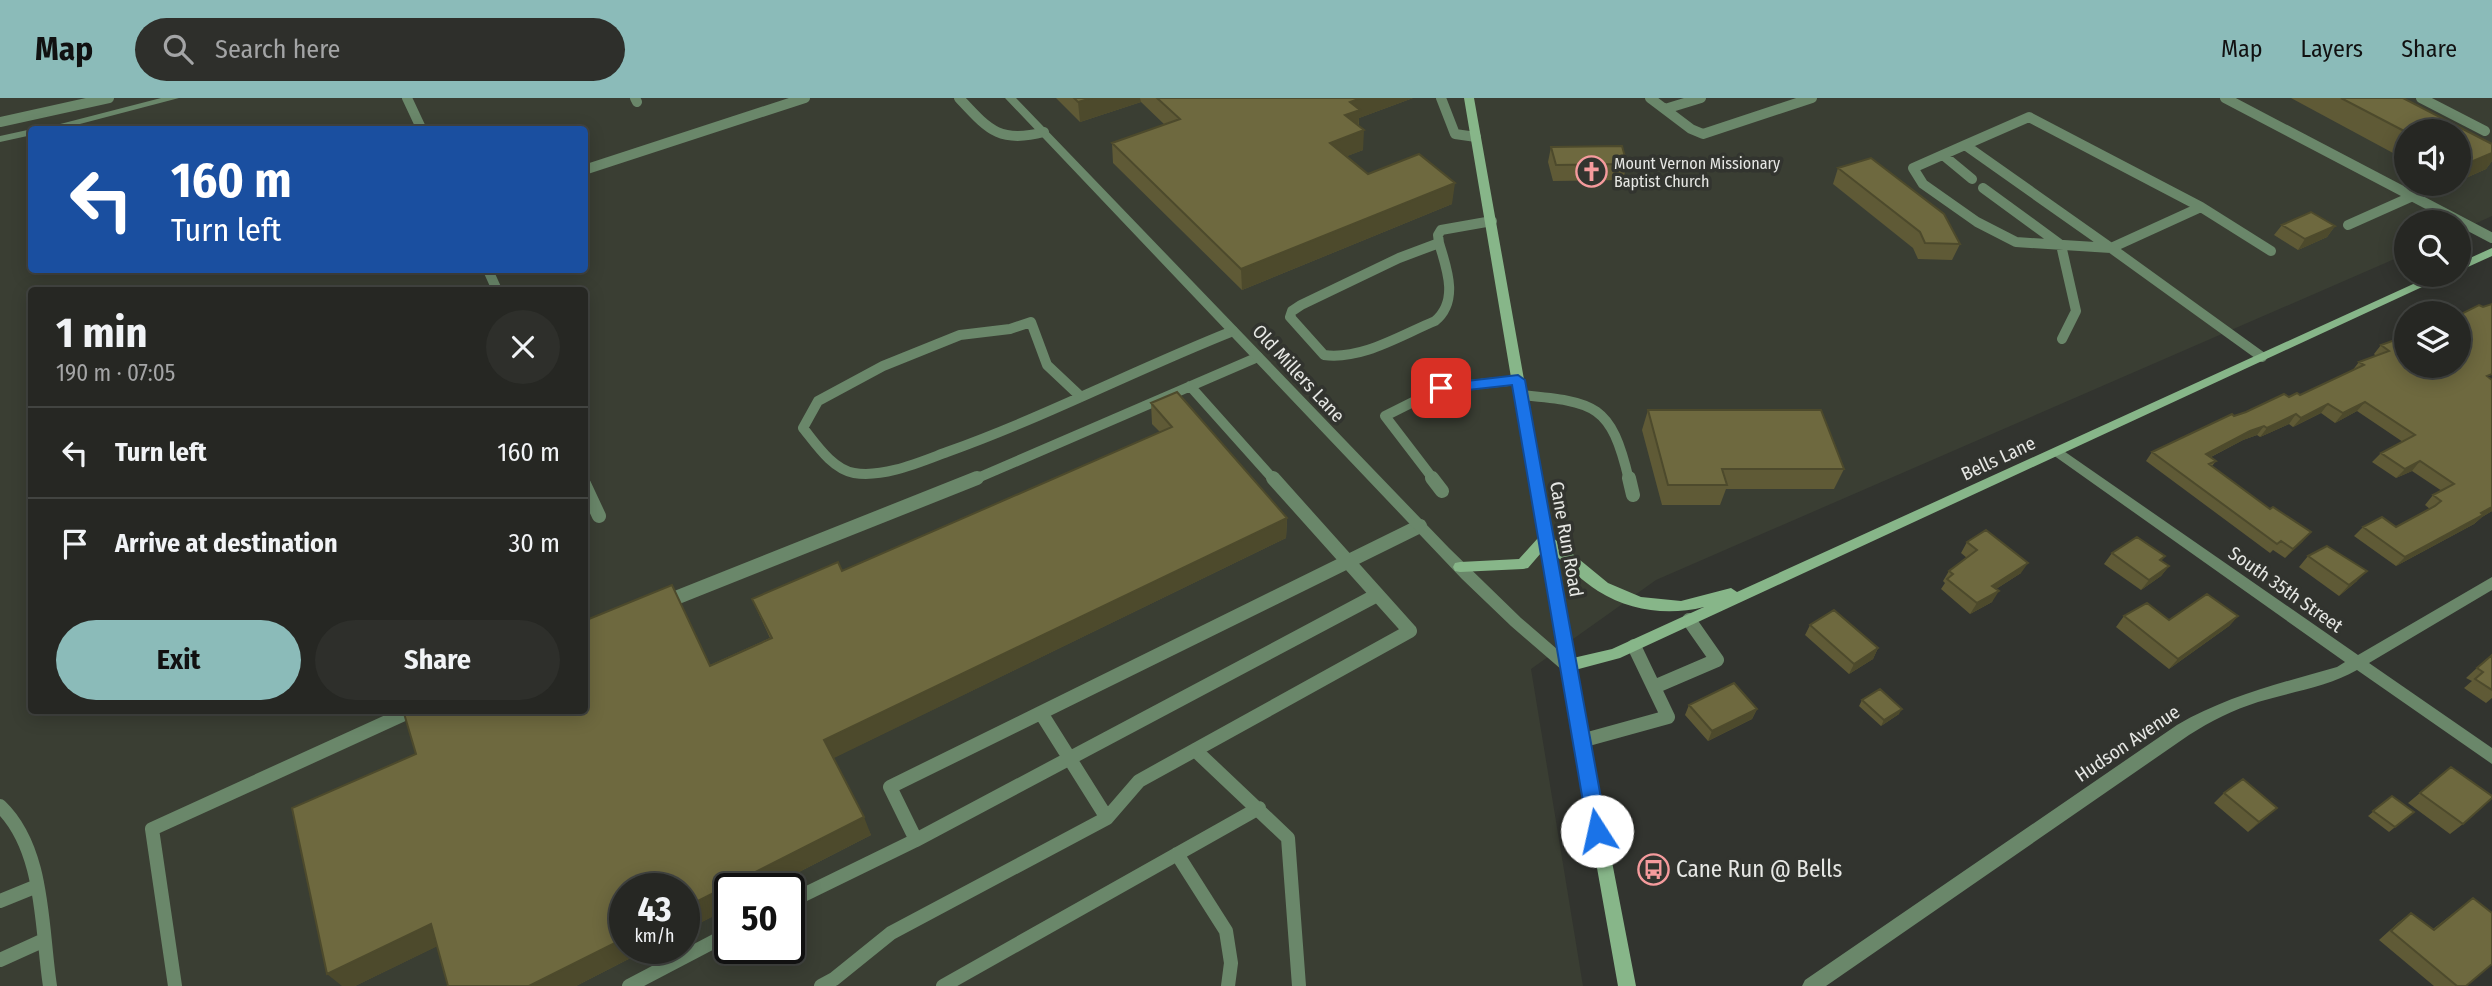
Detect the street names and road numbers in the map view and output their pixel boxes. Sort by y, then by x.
street label: Old Millers Lane [1248,320,1350,427]
street label: Bells Lane [1957,431,2039,486]
street label: Cane Run Road [1545,480,1588,599]
street label: South 35th Street [2224,541,2348,638]
street label: Hudson Avenue [2071,700,2184,787]

